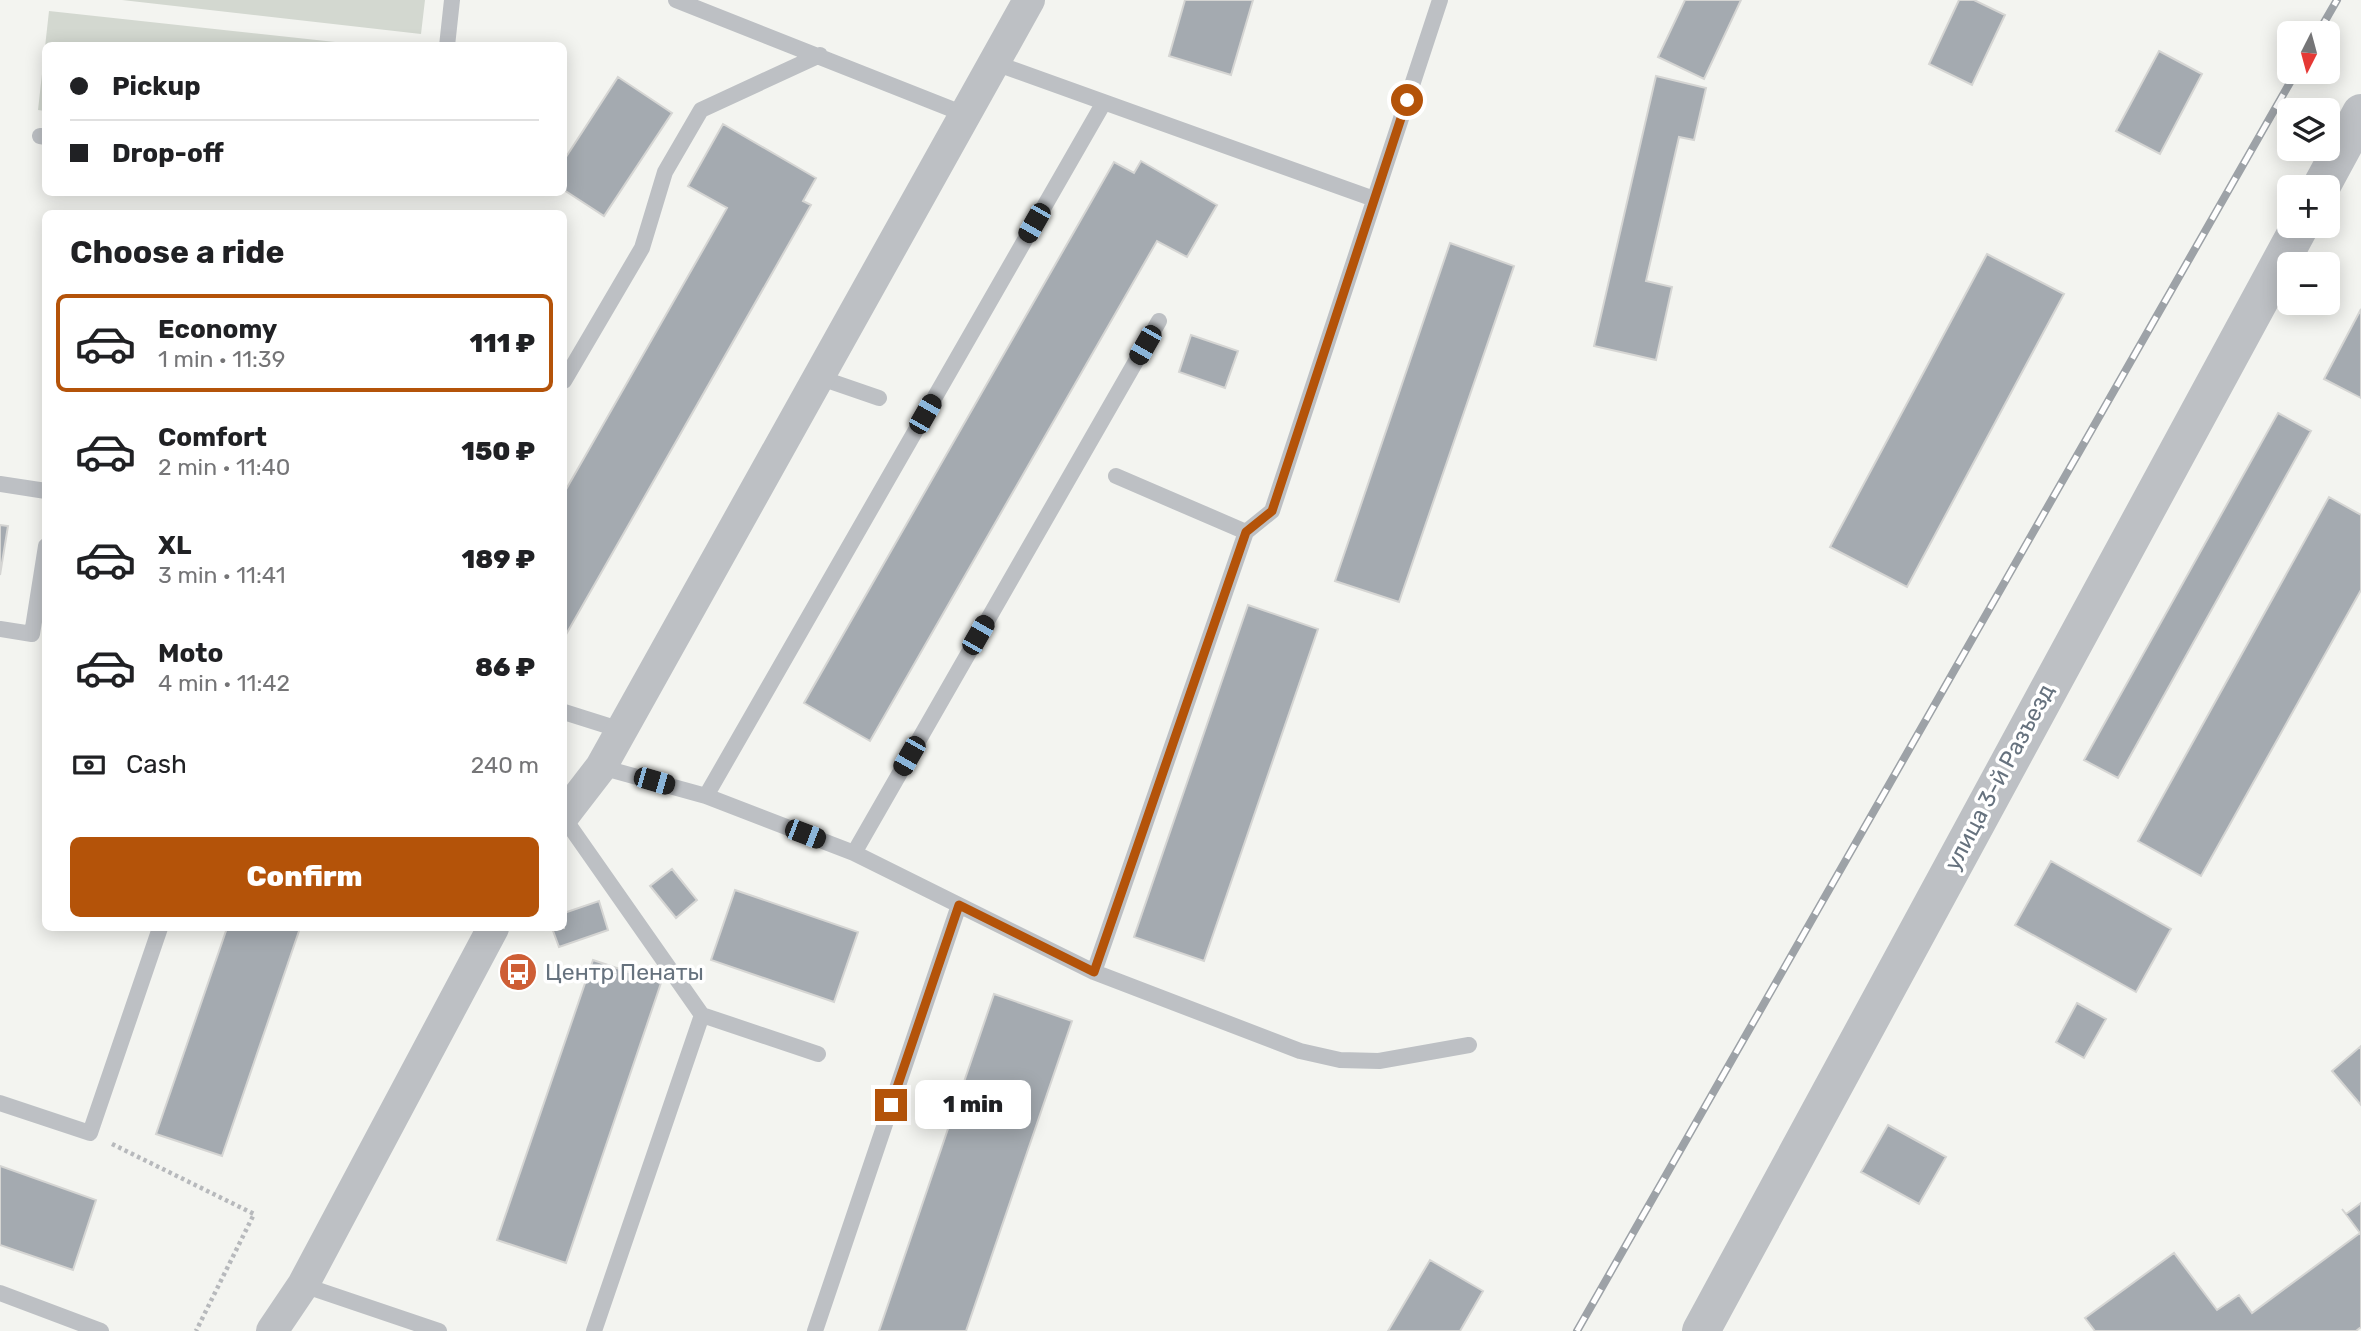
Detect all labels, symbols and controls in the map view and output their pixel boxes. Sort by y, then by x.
north arrow [2277,21,2340,84]
map controls [2277,21,2340,315]
text: Pickup [112,71,201,102]
route start [1391,84,1423,116]
button: layers [2277,98,2340,161]
text: Drop-off [112,138,224,169]
button: + [2277,175,2340,238]
car [1015,200,1054,246]
text: Choose a ride [70,233,284,271]
button: − [2277,252,2340,315]
icon: car [74,312,137,375]
text: Economy [158,314,277,345]
car [1126,322,1165,368]
text: 111 ₽ [469,328,535,359]
text: 1 min · 11:39 [158,345,285,373]
car [906,391,945,437]
icon: car [74,420,137,483]
text: Comfort [158,422,267,453]
text: 150 ₽ [461,436,535,467]
text: 2 min · 11:40 [158,453,290,481]
icon: car [74,528,137,591]
text: XL [158,530,191,561]
text: 189 ₽ [462,544,535,575]
text: 3 min · 11:41 [158,561,286,589]
car [959,612,998,658]
icon: car [74,636,137,699]
text: Moto [158,638,223,669]
text: 86 ₽ [475,652,535,683]
text: 4 min · 11:42 [158,669,290,697]
street label: улица 3-й Разъезд [1938,679,2060,875]
car [890,733,929,779]
icon: cash [70,746,108,784]
text: Cash [126,749,187,780]
text: 240 m [471,751,539,779]
car [631,765,678,797]
car [782,817,829,851]
button: Confirm [70,837,539,917]
bus stop icon: Центр Пенаты [497,951,539,993]
place label: Центр Пенаты [545,958,704,986]
callout: 1 min [916,1080,1031,1130]
route end [875,1089,907,1121]
text: 1 min [943,1090,1003,1118]

